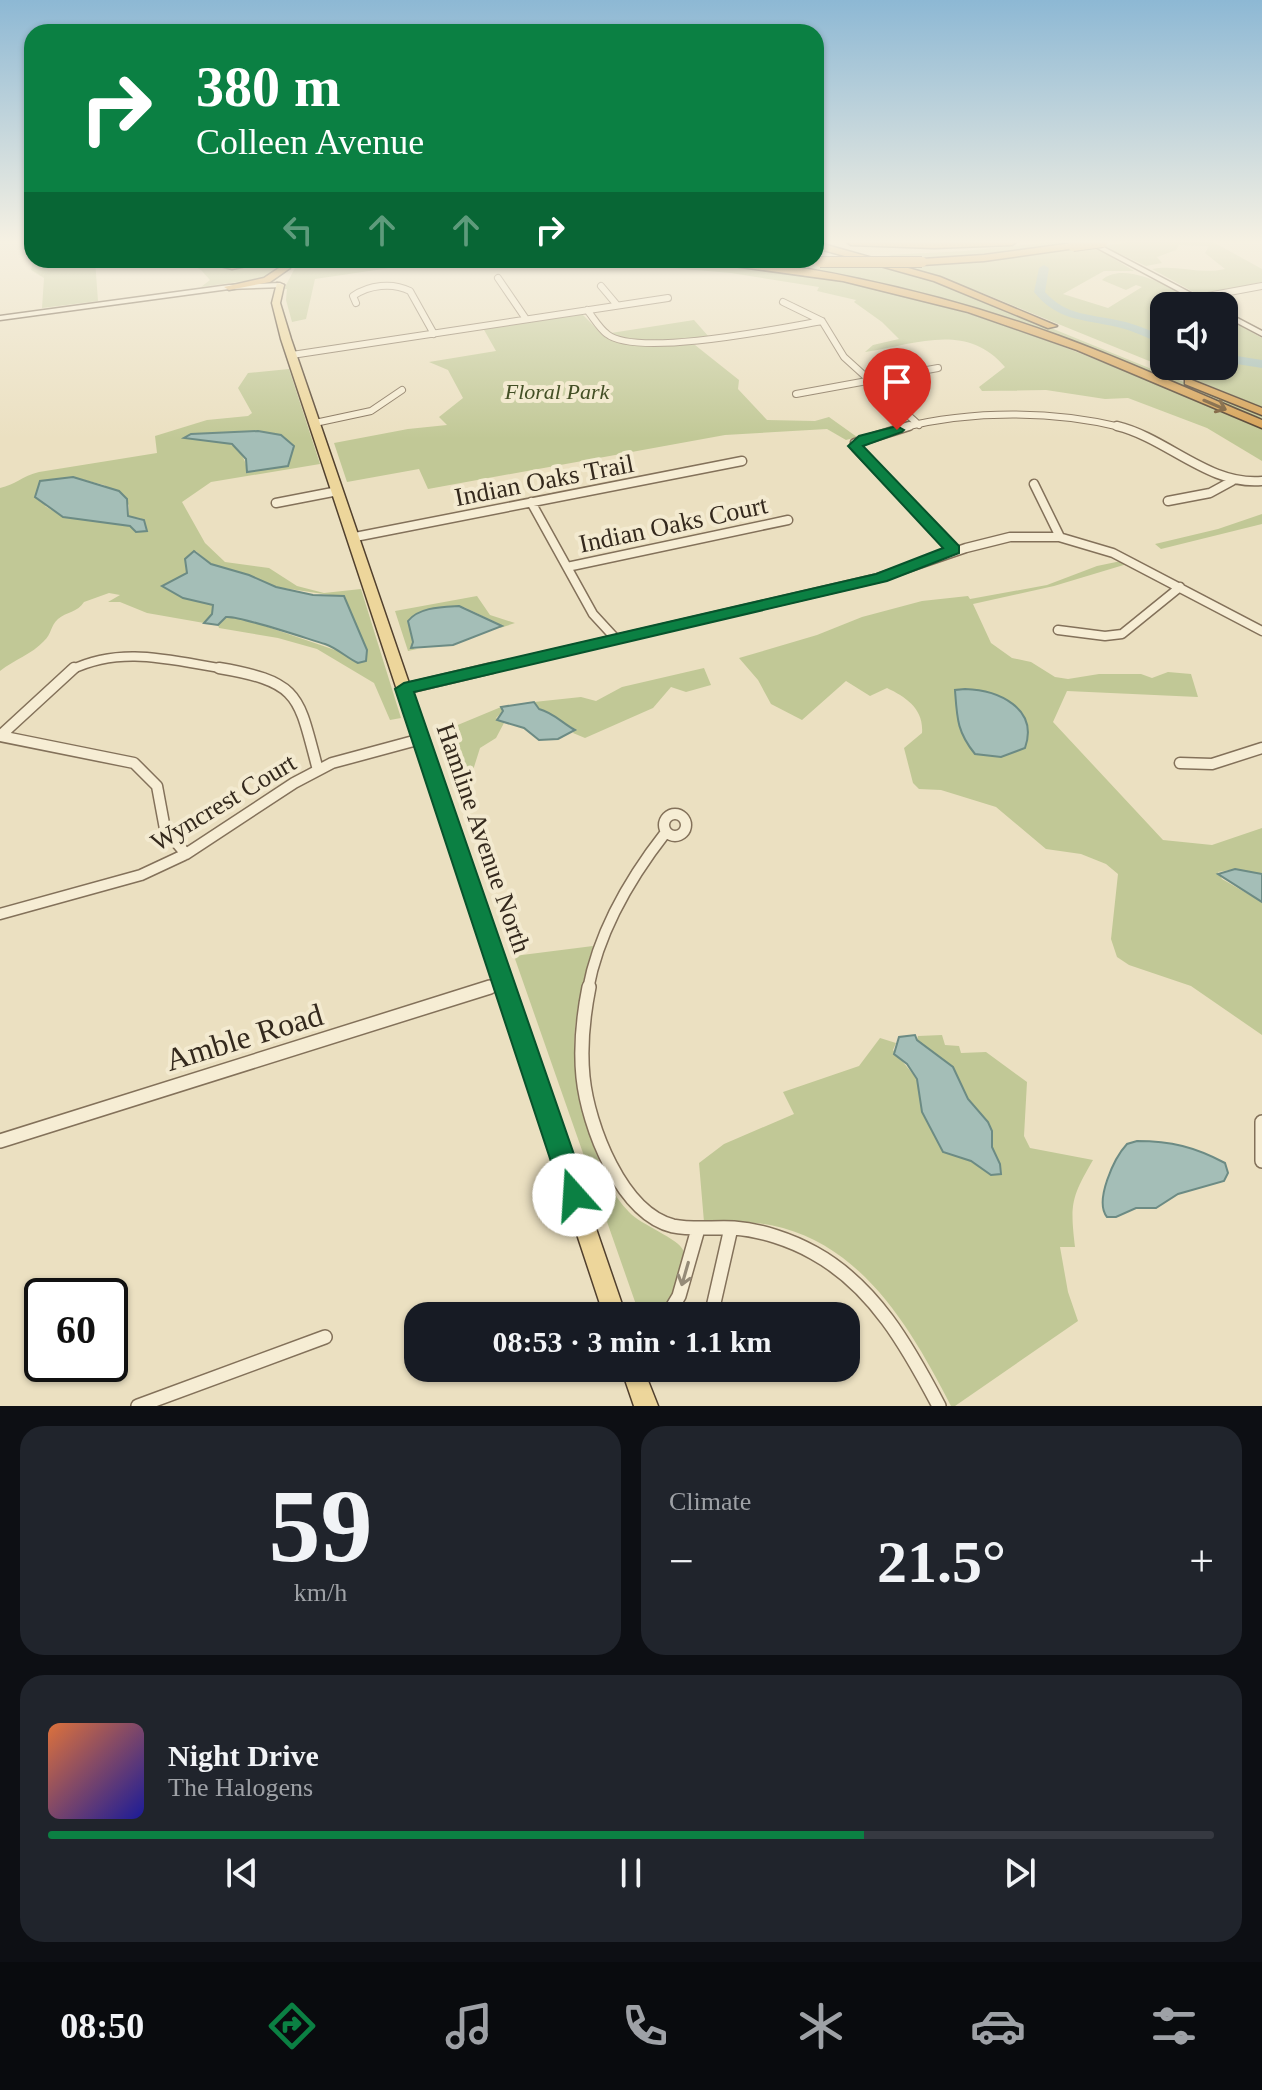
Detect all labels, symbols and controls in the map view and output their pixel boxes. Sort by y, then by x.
icon: right [64,56,168,160]
text: 380 m [196,56,341,118]
text: Colleen Avenue [196,122,424,162]
icon: left [276,208,320,252]
icon: ahead [360,208,404,252]
icon: ahead [444,208,488,252]
icon: right [528,208,572,252]
map controls [1150,292,1238,380]
button: sound [1150,292,1238,380]
pin [863,348,931,430]
icon: arrive [875,360,919,404]
park label: Floral Park [504,379,610,404]
one-way arrow [1202,398,1227,413]
street label: Indian Oaks Trail [452,449,636,512]
street label: Indian Oaks Court [576,490,771,559]
street label: Hamline Avenue North [431,720,536,957]
street label: Wyncrest Court [146,747,302,857]
street label: Amble Road [161,996,327,1078]
position arrow [532,1153,616,1237]
one-way arrow [677,1260,692,1286]
speed limit sign: 60 [24,1278,128,1382]
text: 08:53 · 3 min · 1.1 km [492,1325,772,1358]
text: 59 [269,1468,373,1583]
text: Climate [669,1487,751,1516]
text: 21.5° [877,1529,1006,1595]
text: − [669,1537,694,1586]
text: + [1189,1537,1214,1586]
text: km/h [294,1578,347,1607]
text: Night Drive [168,1739,319,1772]
text: The Halogens [168,1773,313,1802]
icon: previous [220,1851,264,1895]
icon: pause [609,1851,653,1895]
icon: next [998,1851,1042,1895]
icon: directions [264,1998,320,2054]
icon: music [441,1998,497,2054]
icon: phone [617,1998,673,2054]
icon: climate [793,1998,849,2054]
icon: car [970,1998,1026,2054]
icon: filters [1146,1998,1202,2054]
text: 08:50 [60,2006,144,2046]

